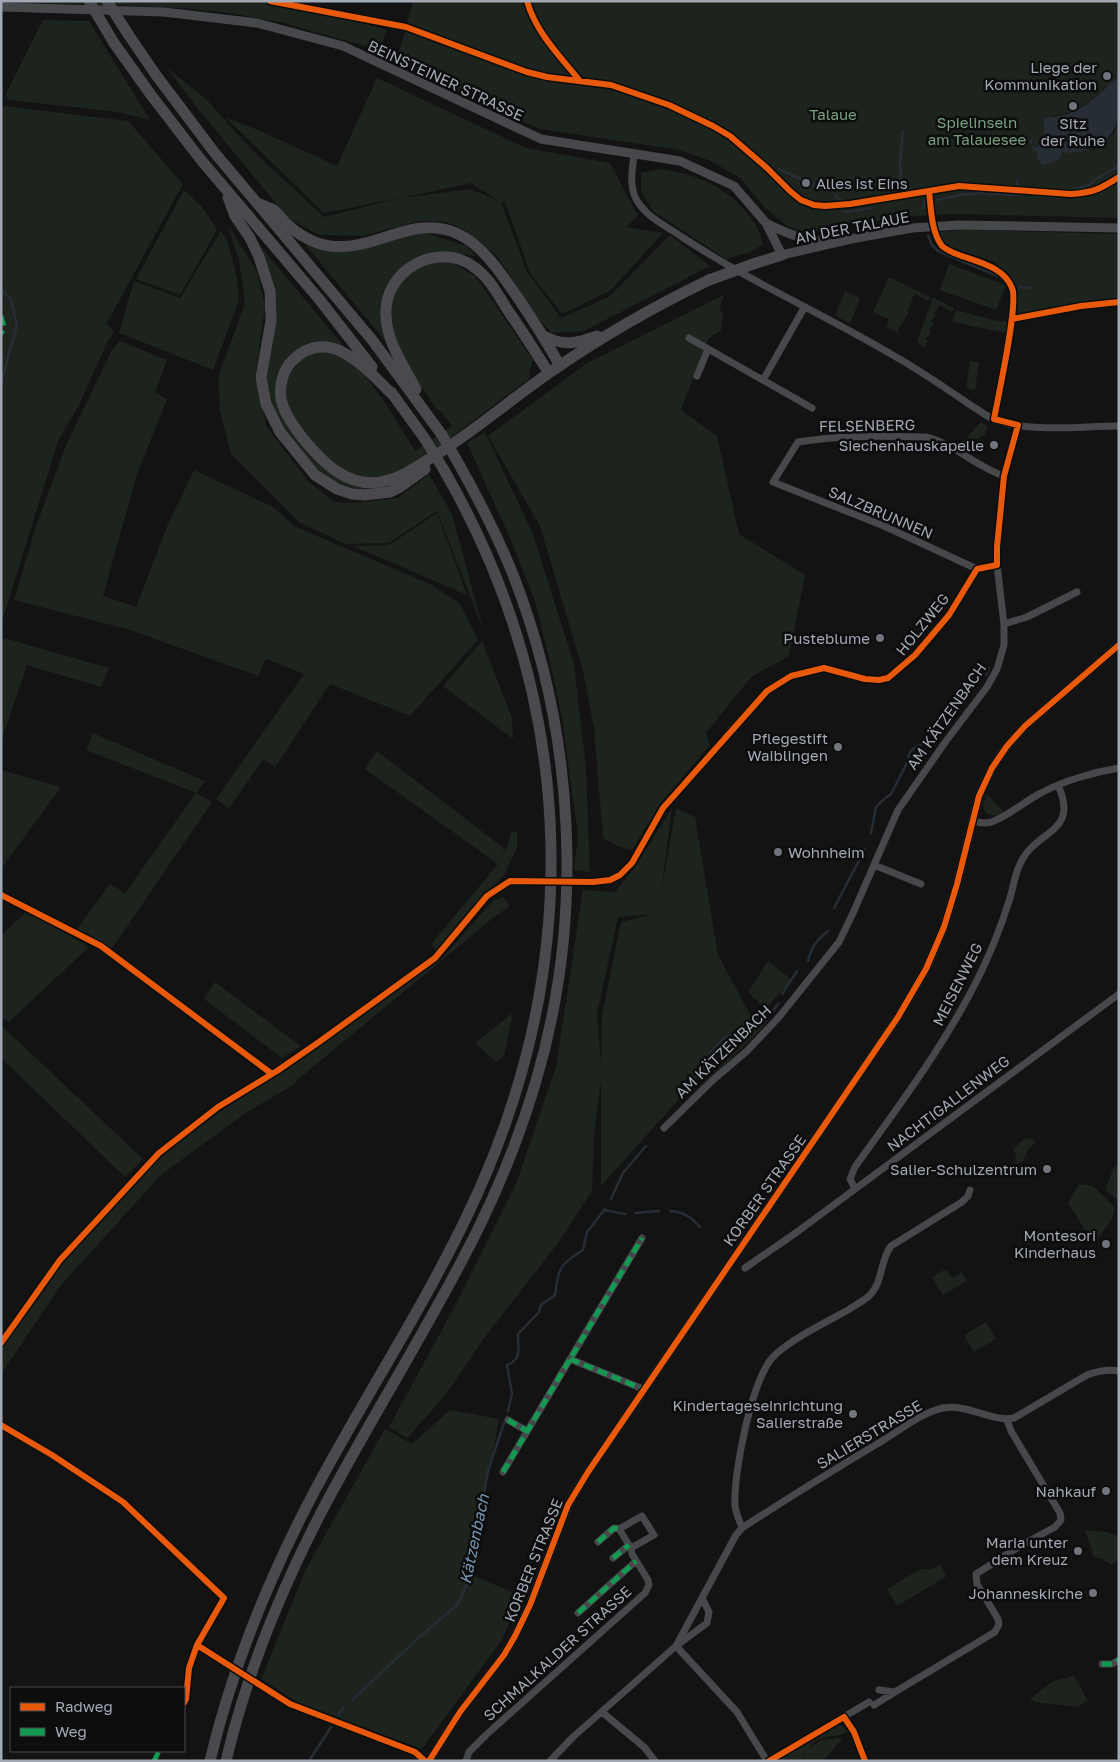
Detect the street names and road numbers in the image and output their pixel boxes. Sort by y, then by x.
street label: BEINSTEINER STRASSE [365,36,527,124]
street label: AN DER TALAUE [794,207,910,247]
street label: FELSENBERG [819,415,915,435]
street label: SALZBRUNNEN [826,482,936,542]
street label: HOLZWEG [892,589,952,659]
street label: AM KÄTZENBACH [902,659,990,773]
street label: MEISENWEG [928,939,986,1029]
street label: AM KÄTZENBACH [671,1001,775,1101]
street label: NACHTIGALLENWEG [883,1051,1013,1155]
street label: KORBER STRASSE [719,1131,809,1249]
street label: SALIERSTRASSE [813,1396,925,1472]
street label: KORBER STRASSE [500,1496,566,1624]
street label: SCHMALKALDER STRASSE [479,1582,635,1724]

